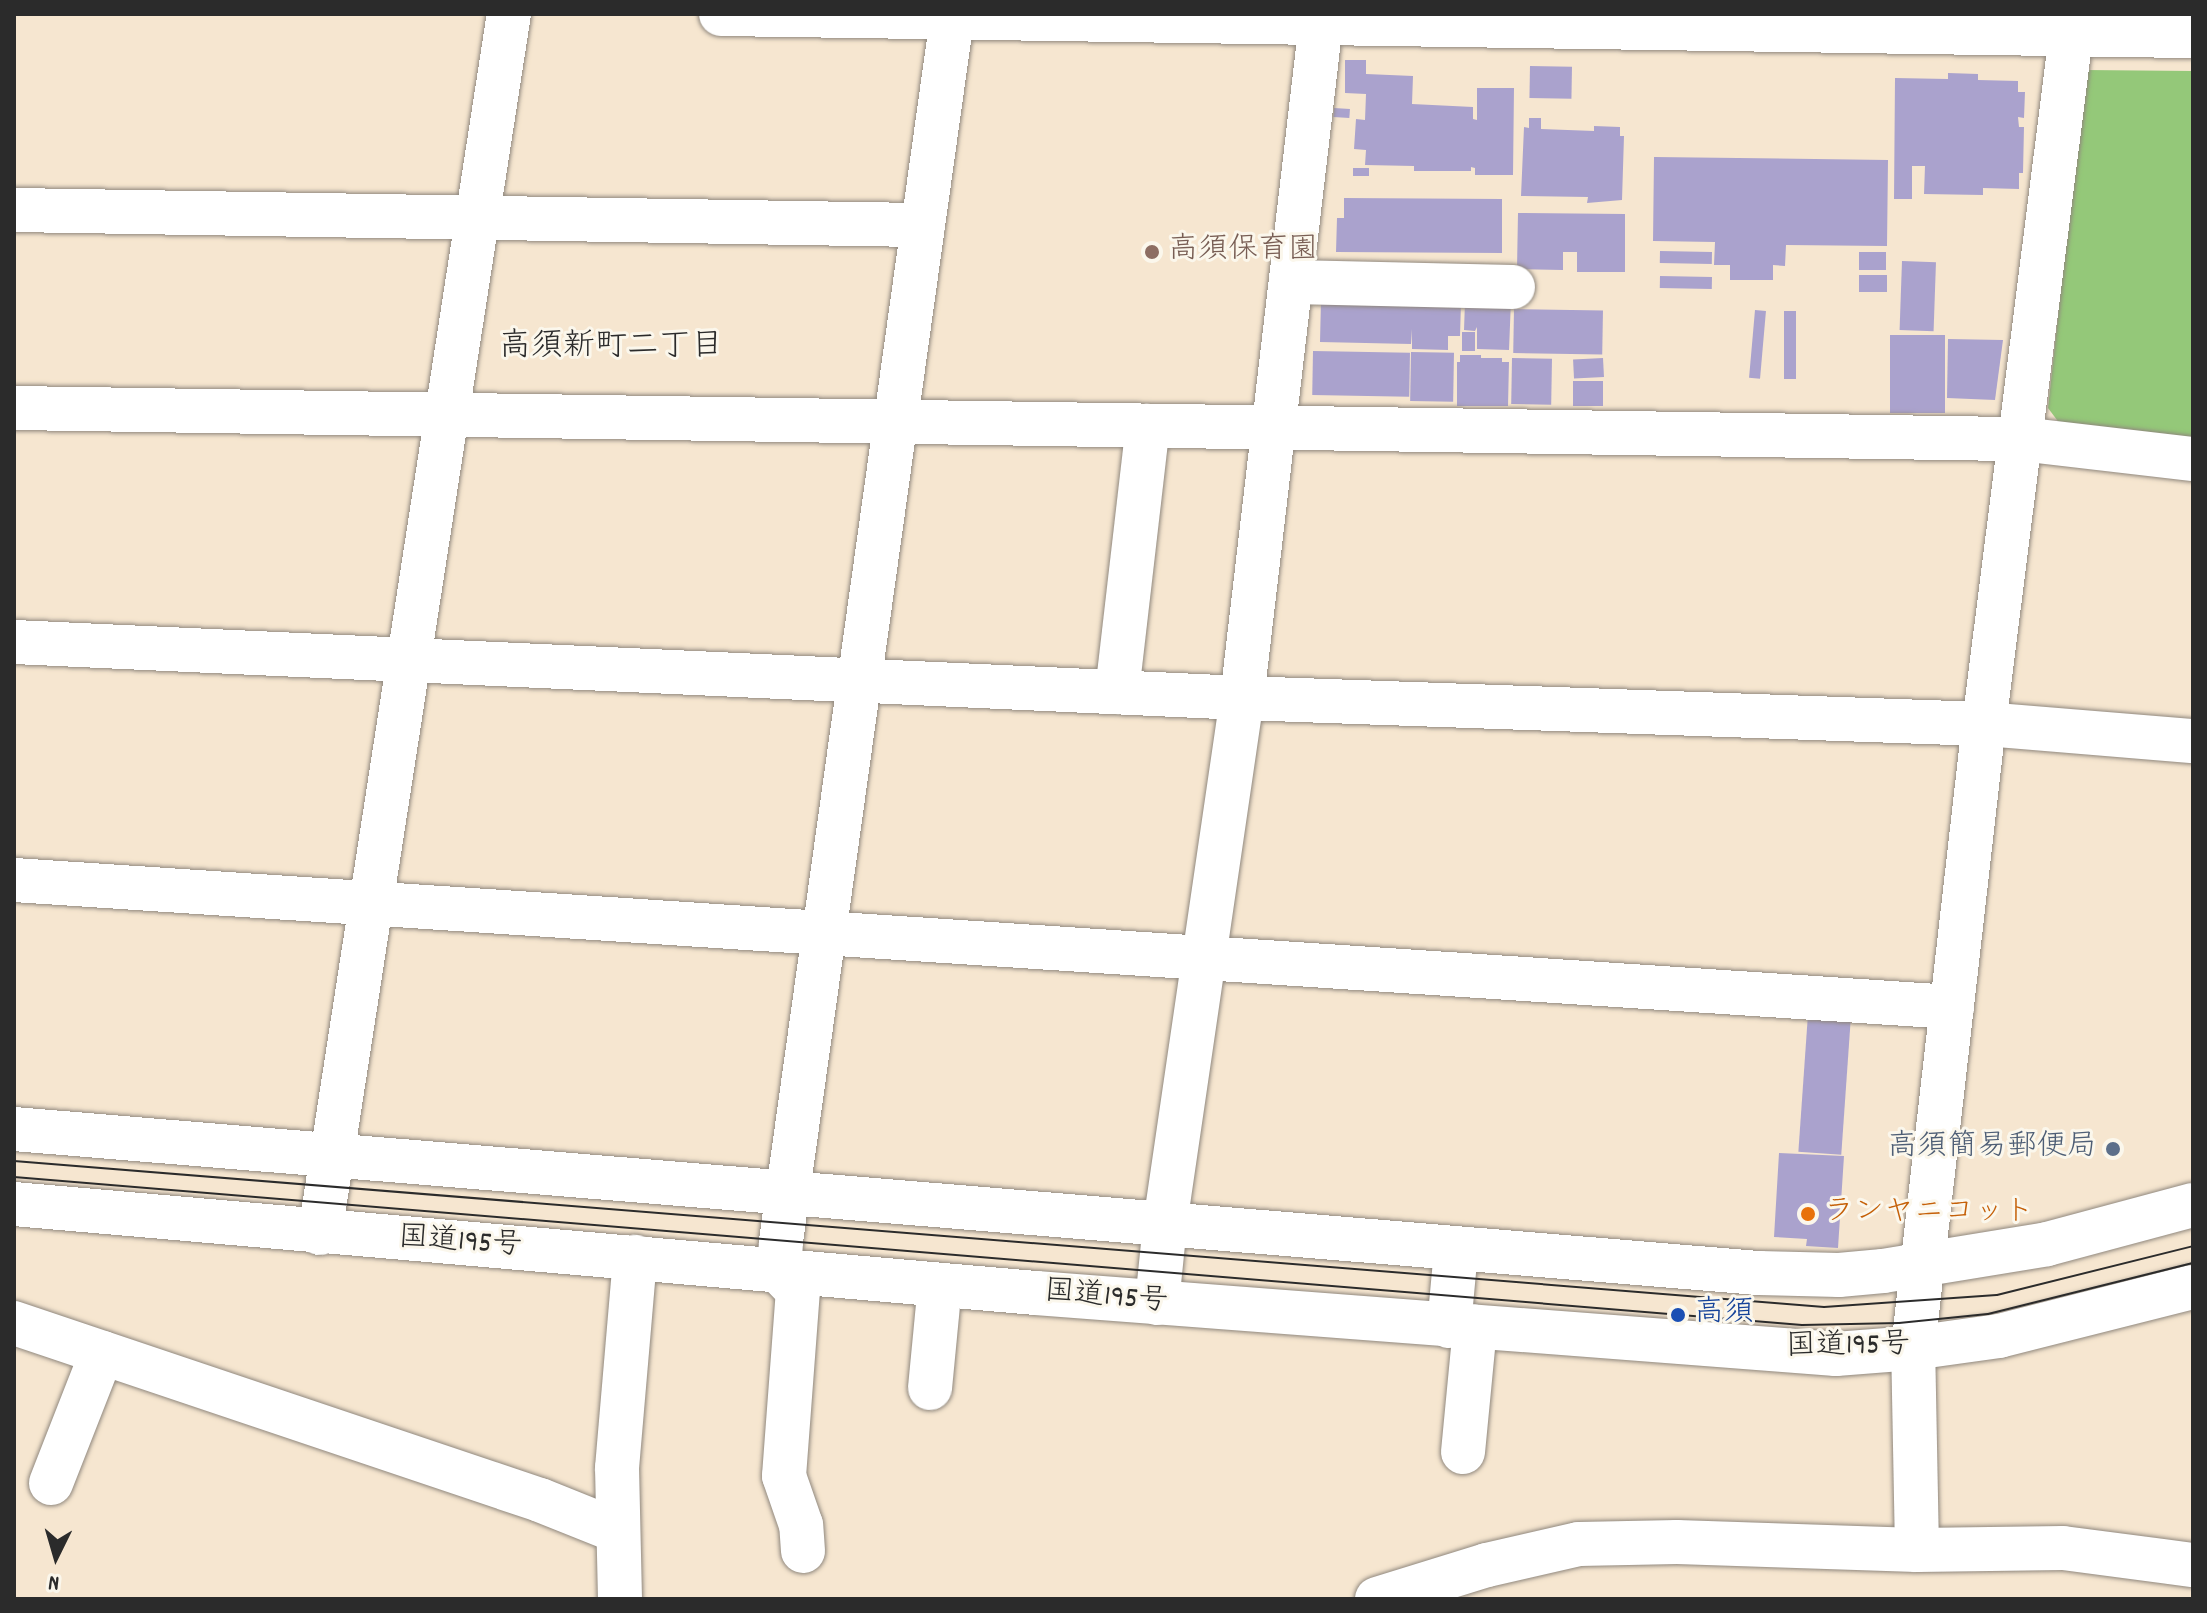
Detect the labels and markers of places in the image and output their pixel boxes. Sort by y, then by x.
place label: 高須保育園 [1168,234,1318,270]
marker: 高須保育園 [1143,243,1161,261]
place label: 高須簡易郵便局 [1887,1131,2097,1167]
marker: 高須簡易郵便局 [2104,1140,2122,1158]
place label: ランヤニコット [1824,1196,2034,1232]
marker: ランヤニコット [1799,1205,1817,1223]
place label: 高須 [1694,1297,1754,1333]
marker: 高須 [1669,1306,1687,1324]

